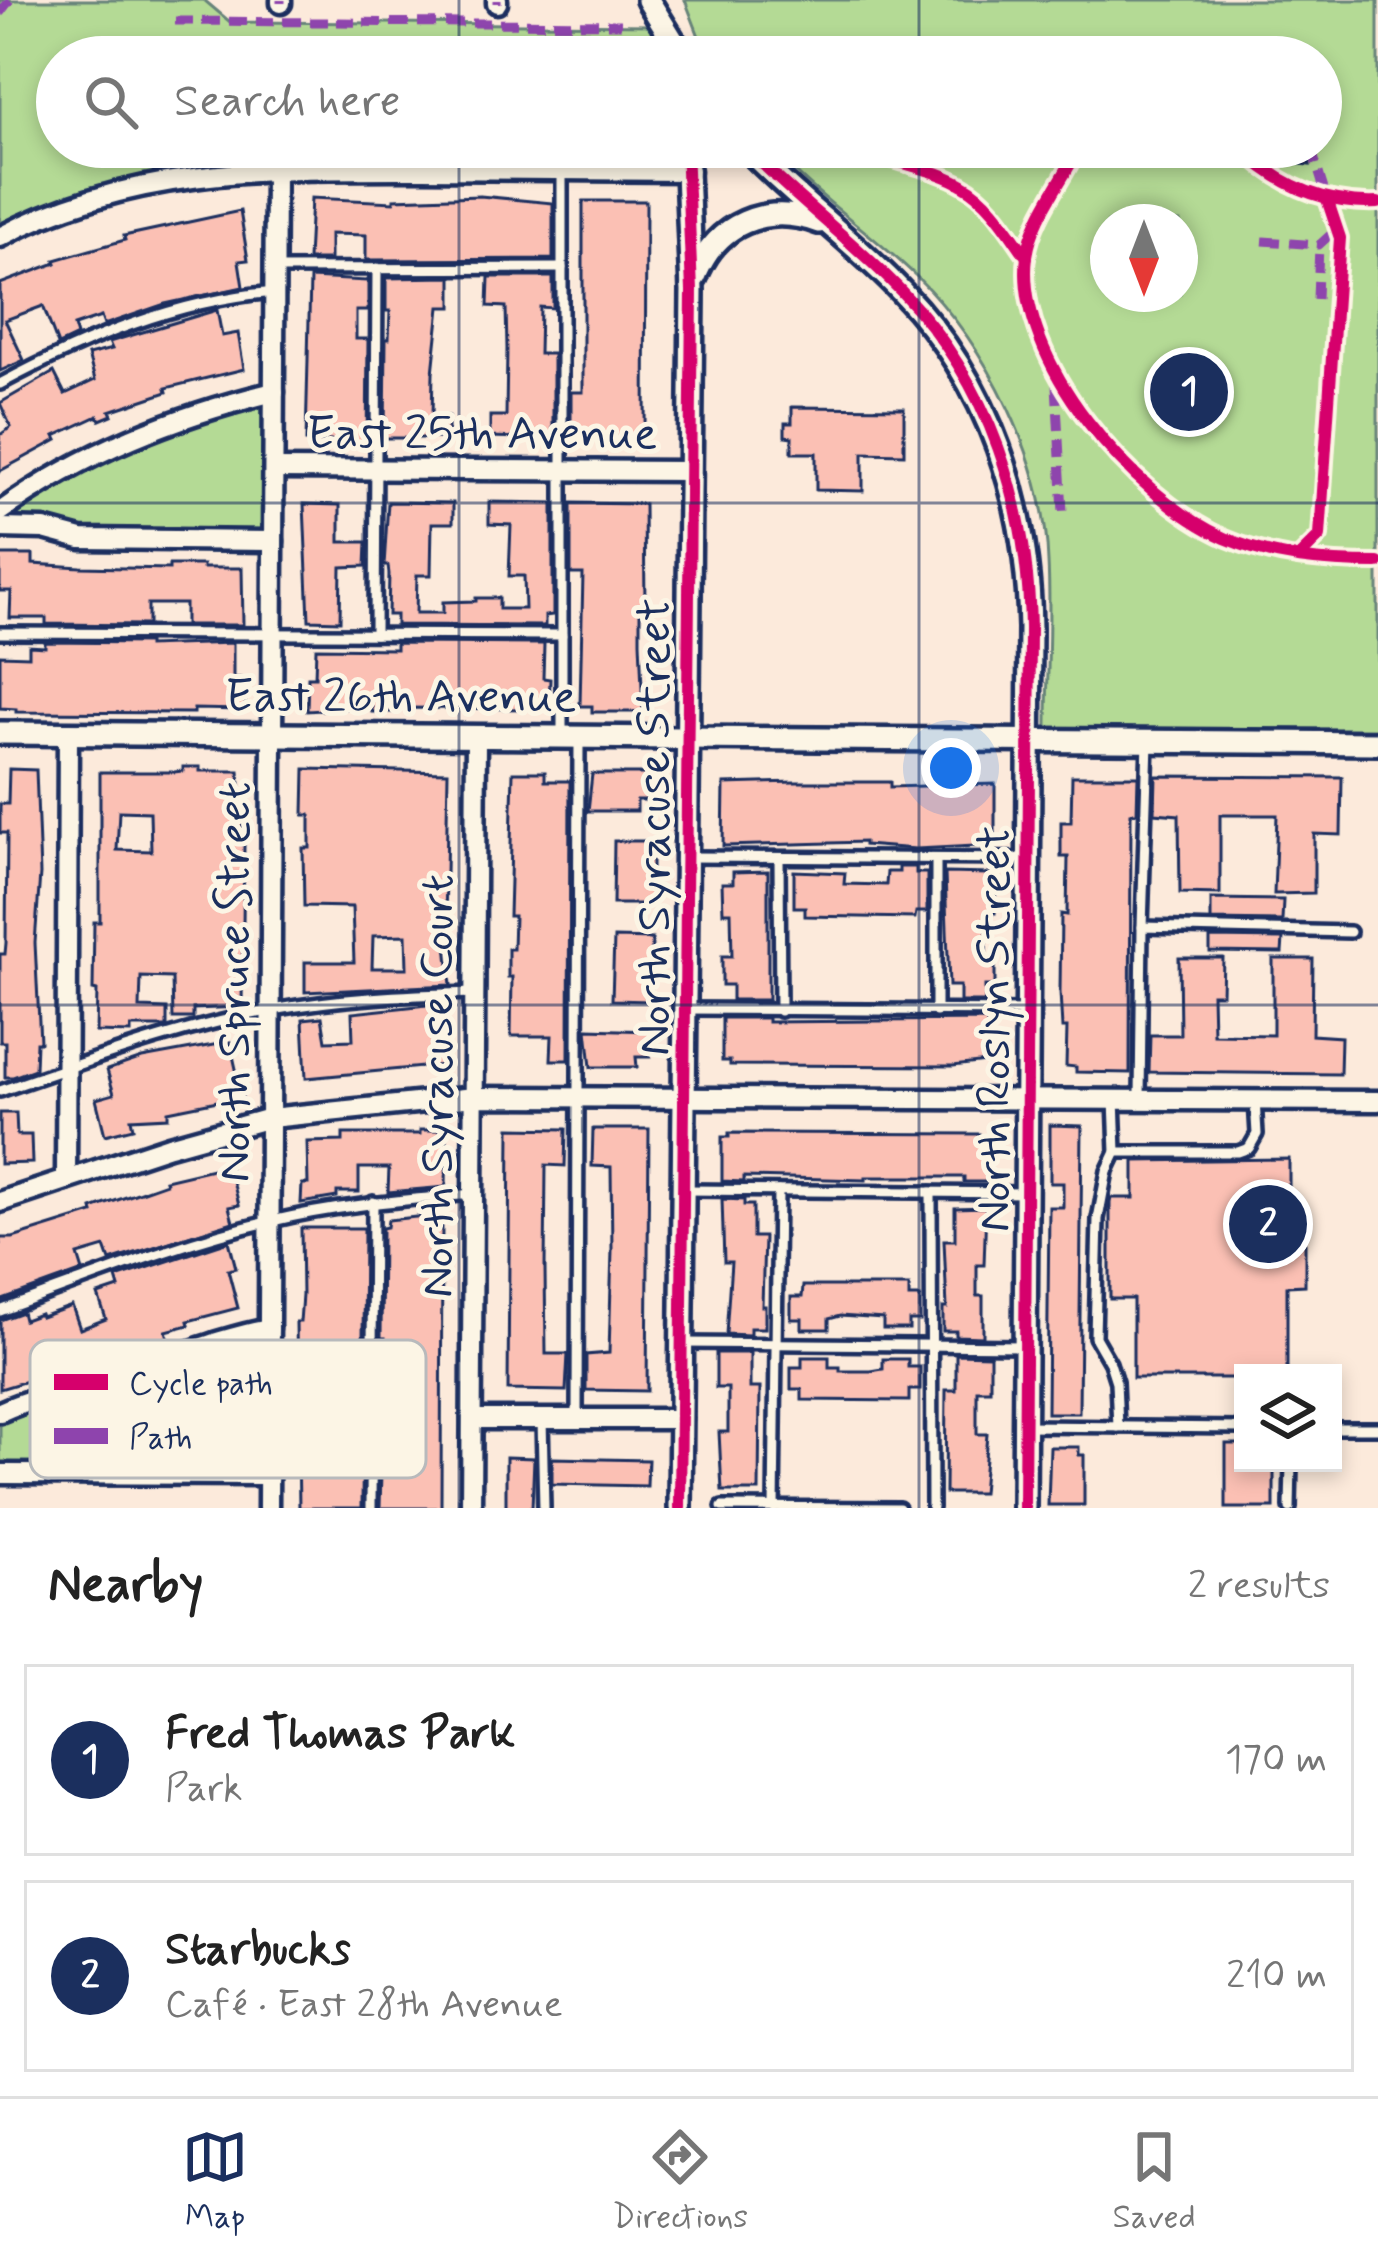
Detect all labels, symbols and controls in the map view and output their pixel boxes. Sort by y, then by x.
search box [36,36,1342,168]
icon: search [78,69,144,135]
text: Search here [174,73,401,132]
north arrow [1090,204,1198,312]
pin: 1 [1150,347,1228,437]
street label: East 25th Avenue [307,403,657,466]
street label: North Syracuse Street [624,598,687,1056]
street label: East 26th Avenue [225,666,577,729]
your location [921,738,981,798]
street label: North Spruce Street [204,782,267,1182]
street label: North Roslyn Street [964,826,1027,1232]
street label: North Syracuse Court [407,874,470,1298]
pin: 2 [1229,1179,1307,1269]
legend [30,1340,426,1478]
text: Cycle path [129,1363,273,1407]
map controls [1234,1364,1342,1472]
button: layers [1234,1364,1342,1472]
text: Path [129,1417,192,1461]
text: Nearby [48,1553,203,1619]
text: 2 results [1188,1561,1330,1612]
text: Fred Thomas Park [165,1705,515,1764]
text: 1 [81,1735,99,1786]
text: 170 m [1225,1735,1327,1786]
text: Park [165,1764,243,1815]
text: Starbucks [165,1921,351,1980]
text: 2 [80,1951,100,2002]
text: 210 m [1226,1951,1327,2002]
text: Café · East 28th Avenue [165,1980,563,2031]
tab: Map [182,2124,248,2240]
tab: Directions [612,2124,748,2240]
tab: Saved [1112,2124,1196,2240]

